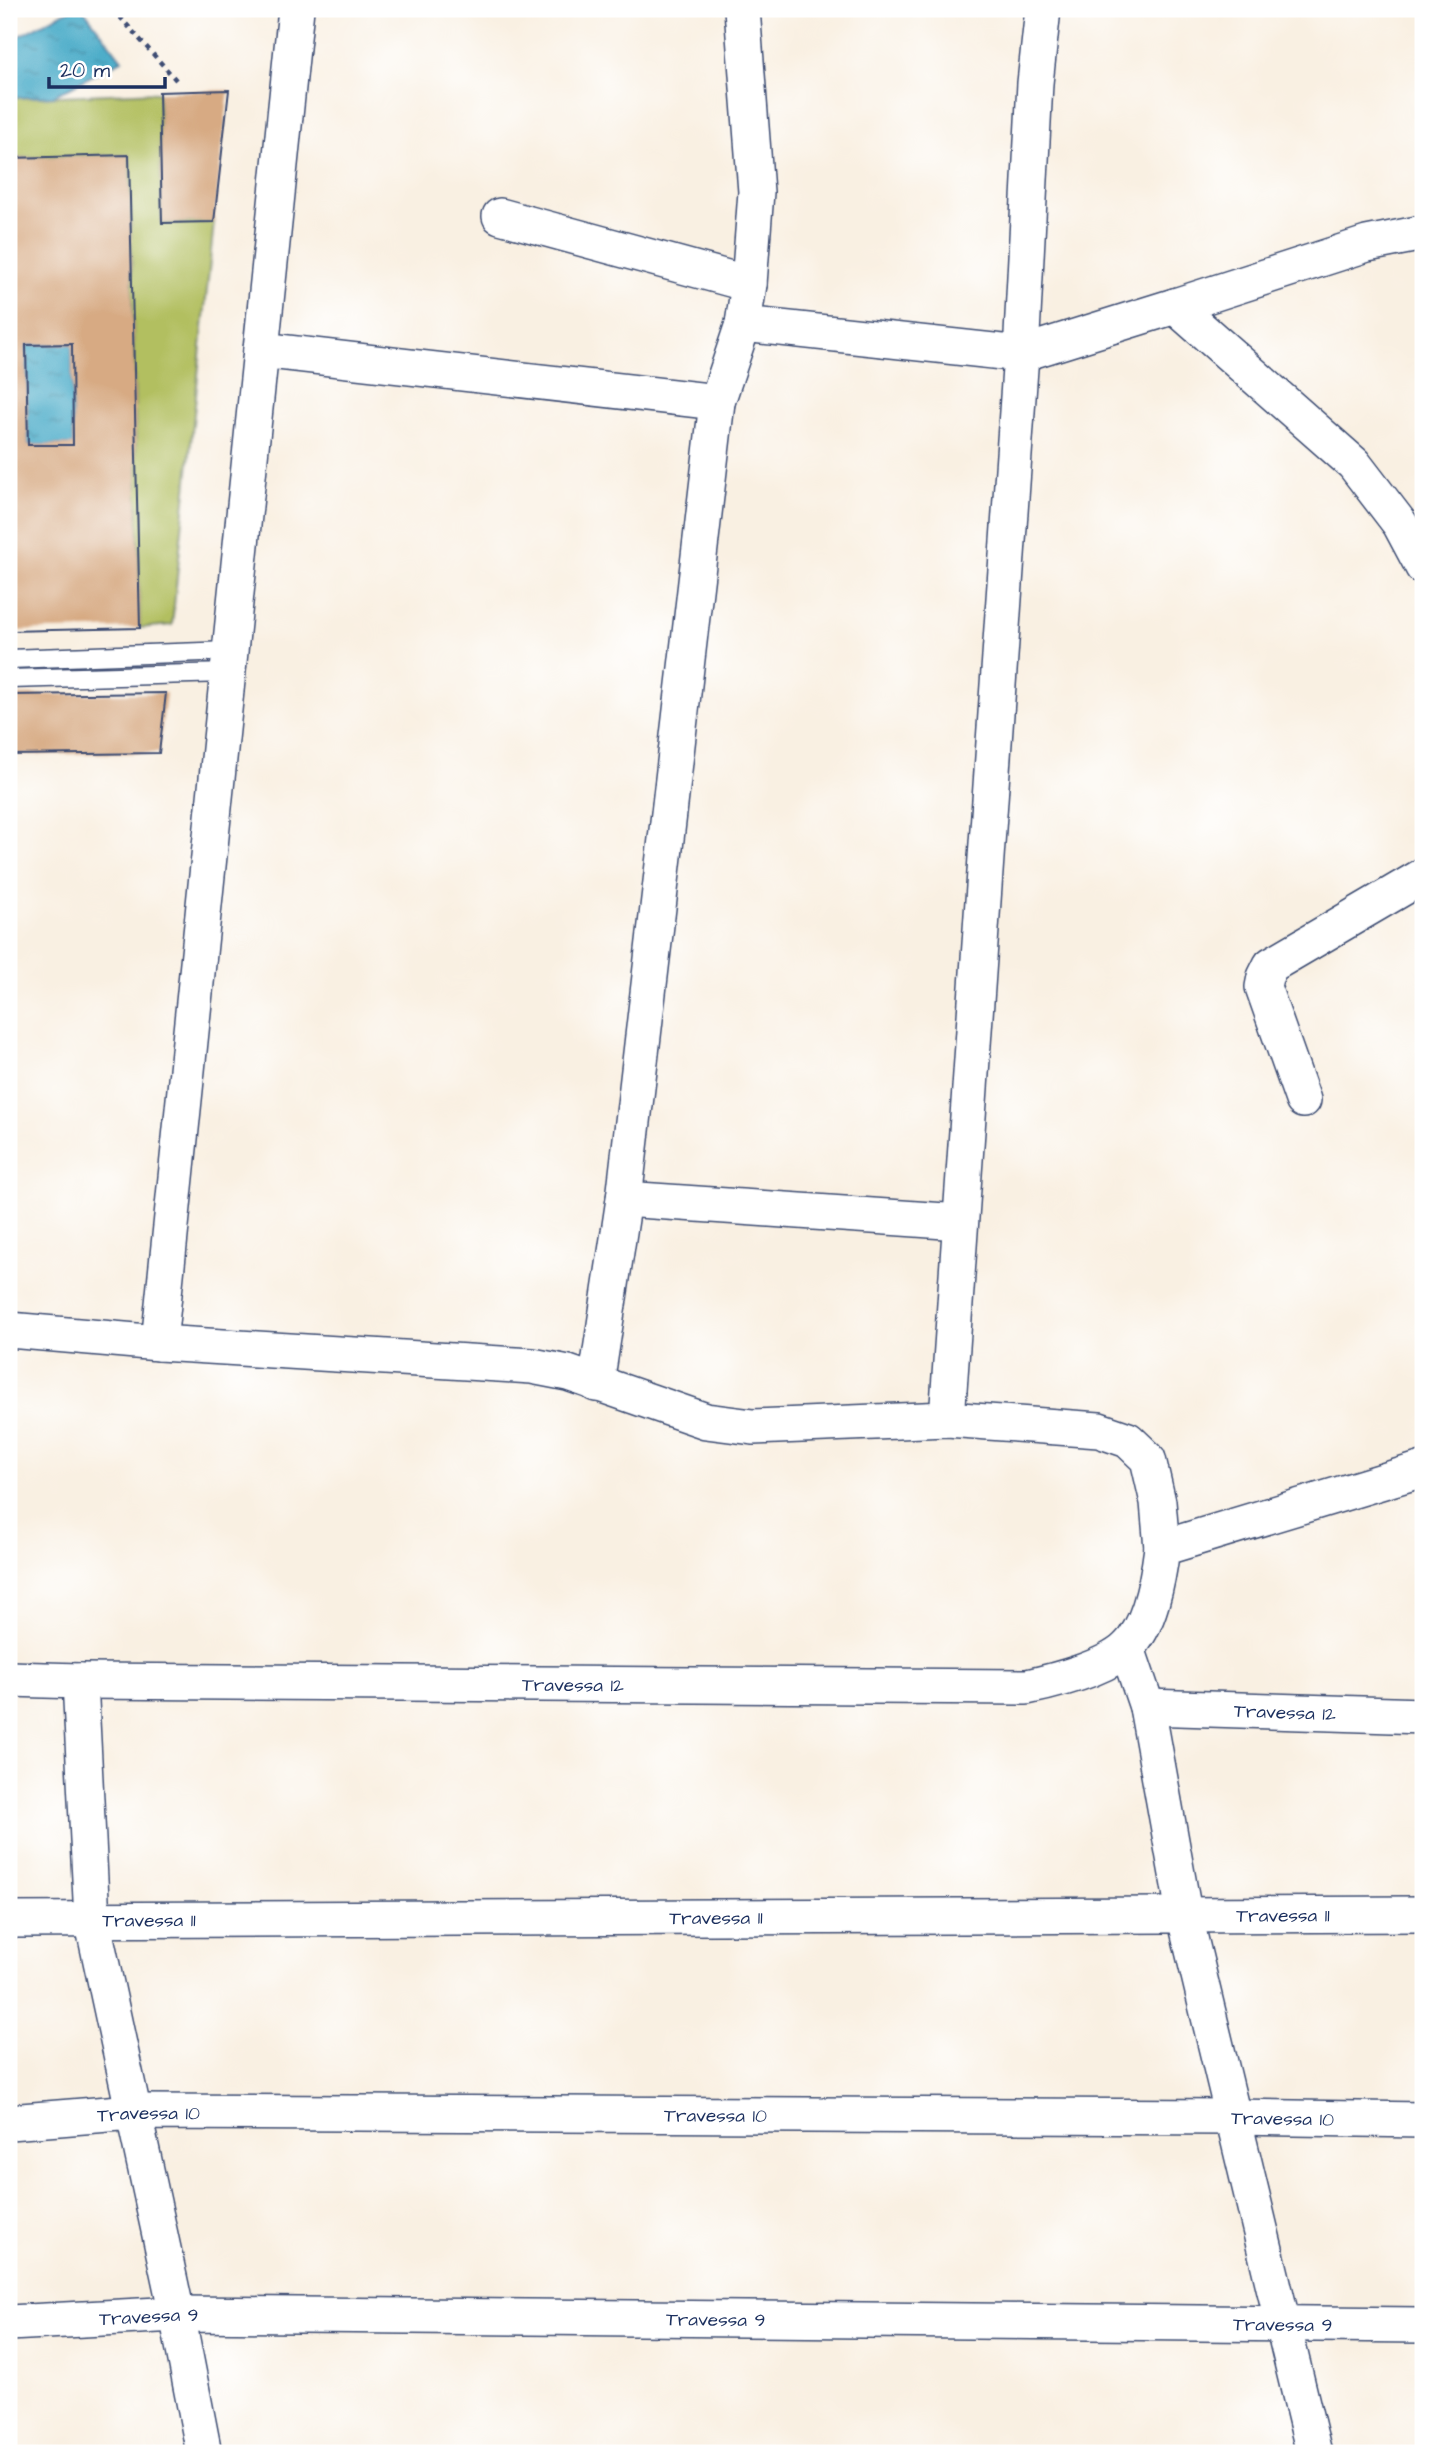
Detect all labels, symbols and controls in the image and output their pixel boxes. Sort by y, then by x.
scale bar [49,46,164,90]
text: 20 m [60,56,111,85]
street label: Travessa 12 [522,1672,624,1699]
street label: Travessa 12 [1234,1698,1336,1728]
street label: Travessa 11 [1236,1902,1330,1930]
street label: Travessa 11 [669,1905,763,1932]
street label: Travessa 11 [102,1907,196,1935]
street label: Travessa 10 [96,2100,200,2130]
street label: Travessa 10 [664,2102,767,2130]
street label: Travessa 10 [1231,2105,1334,2134]
street label: Travessa 9 [99,2302,199,2333]
street label: Travessa 9 [666,2306,766,2334]
street label: Travessa 9 [1233,2311,1332,2339]

